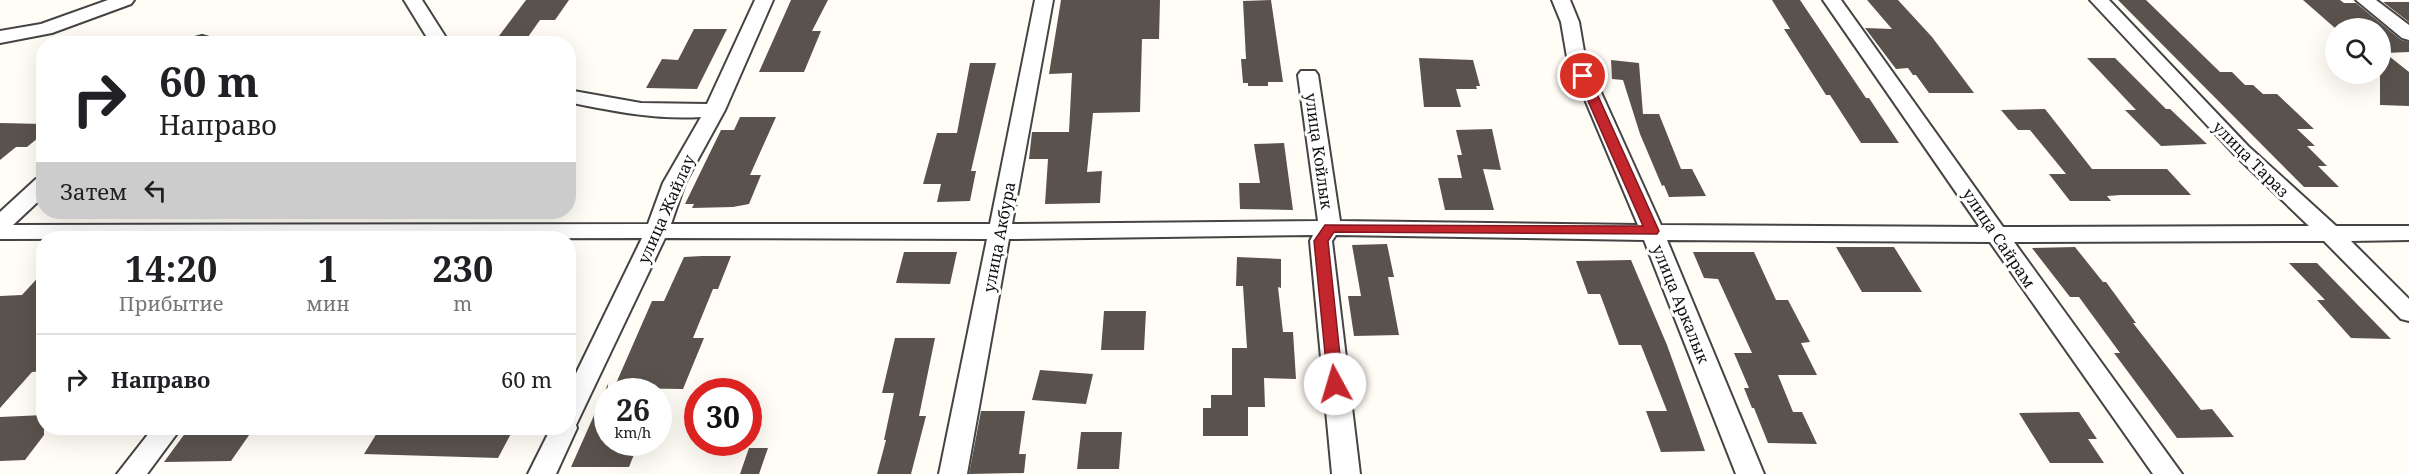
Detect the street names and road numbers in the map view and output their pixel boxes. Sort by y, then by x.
street label: улица Койлык [1300,91,1338,211]
street label: улица Тараз [2208,116,2294,202]
street label: улица Жайлау [632,150,700,267]
street label: улица Акбура [978,180,1020,294]
street label: улица Сайрам [1958,184,2040,292]
street label: улица Аркалык [1647,241,1715,367]

